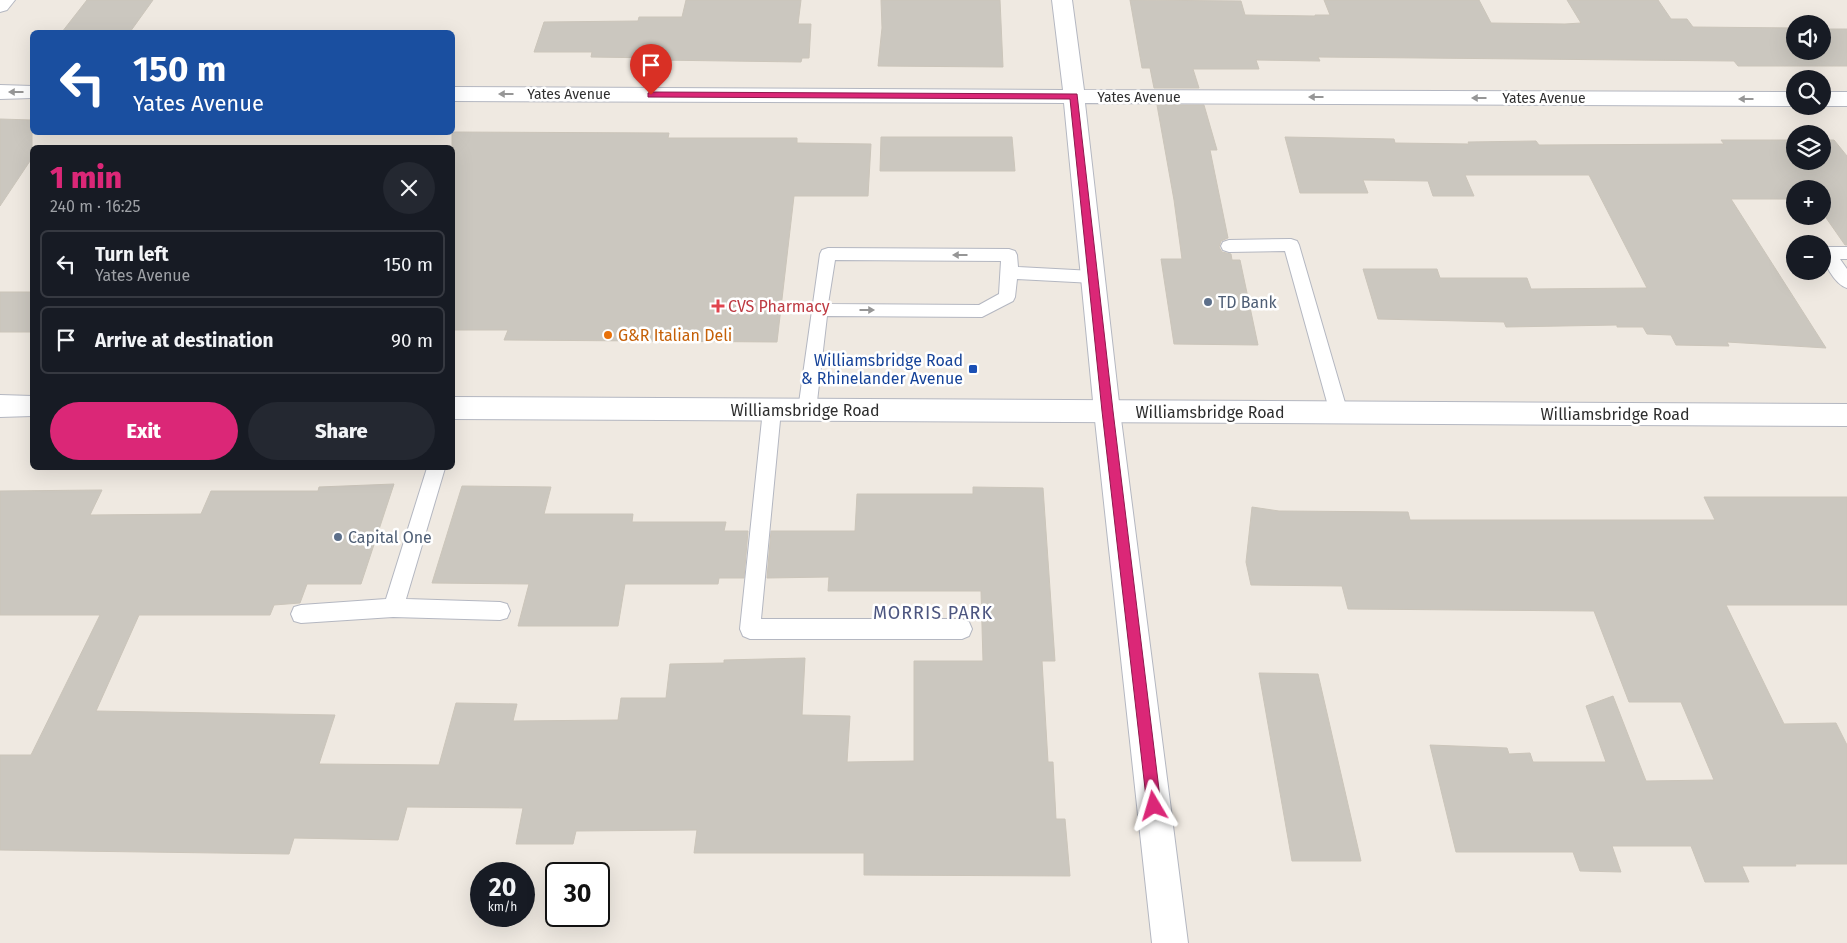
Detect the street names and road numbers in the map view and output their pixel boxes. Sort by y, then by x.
street label: Yates Avenue [527,86,611,103]
street label: Yates Avenue [1097,89,1181,106]
street label: Yates Avenue [1502,90,1586,107]
street label: Williamsbridge Road [730,401,880,420]
street label: Williamsbridge Road [1135,403,1285,422]
street label: Williamsbridge Road [1540,405,1690,424]

